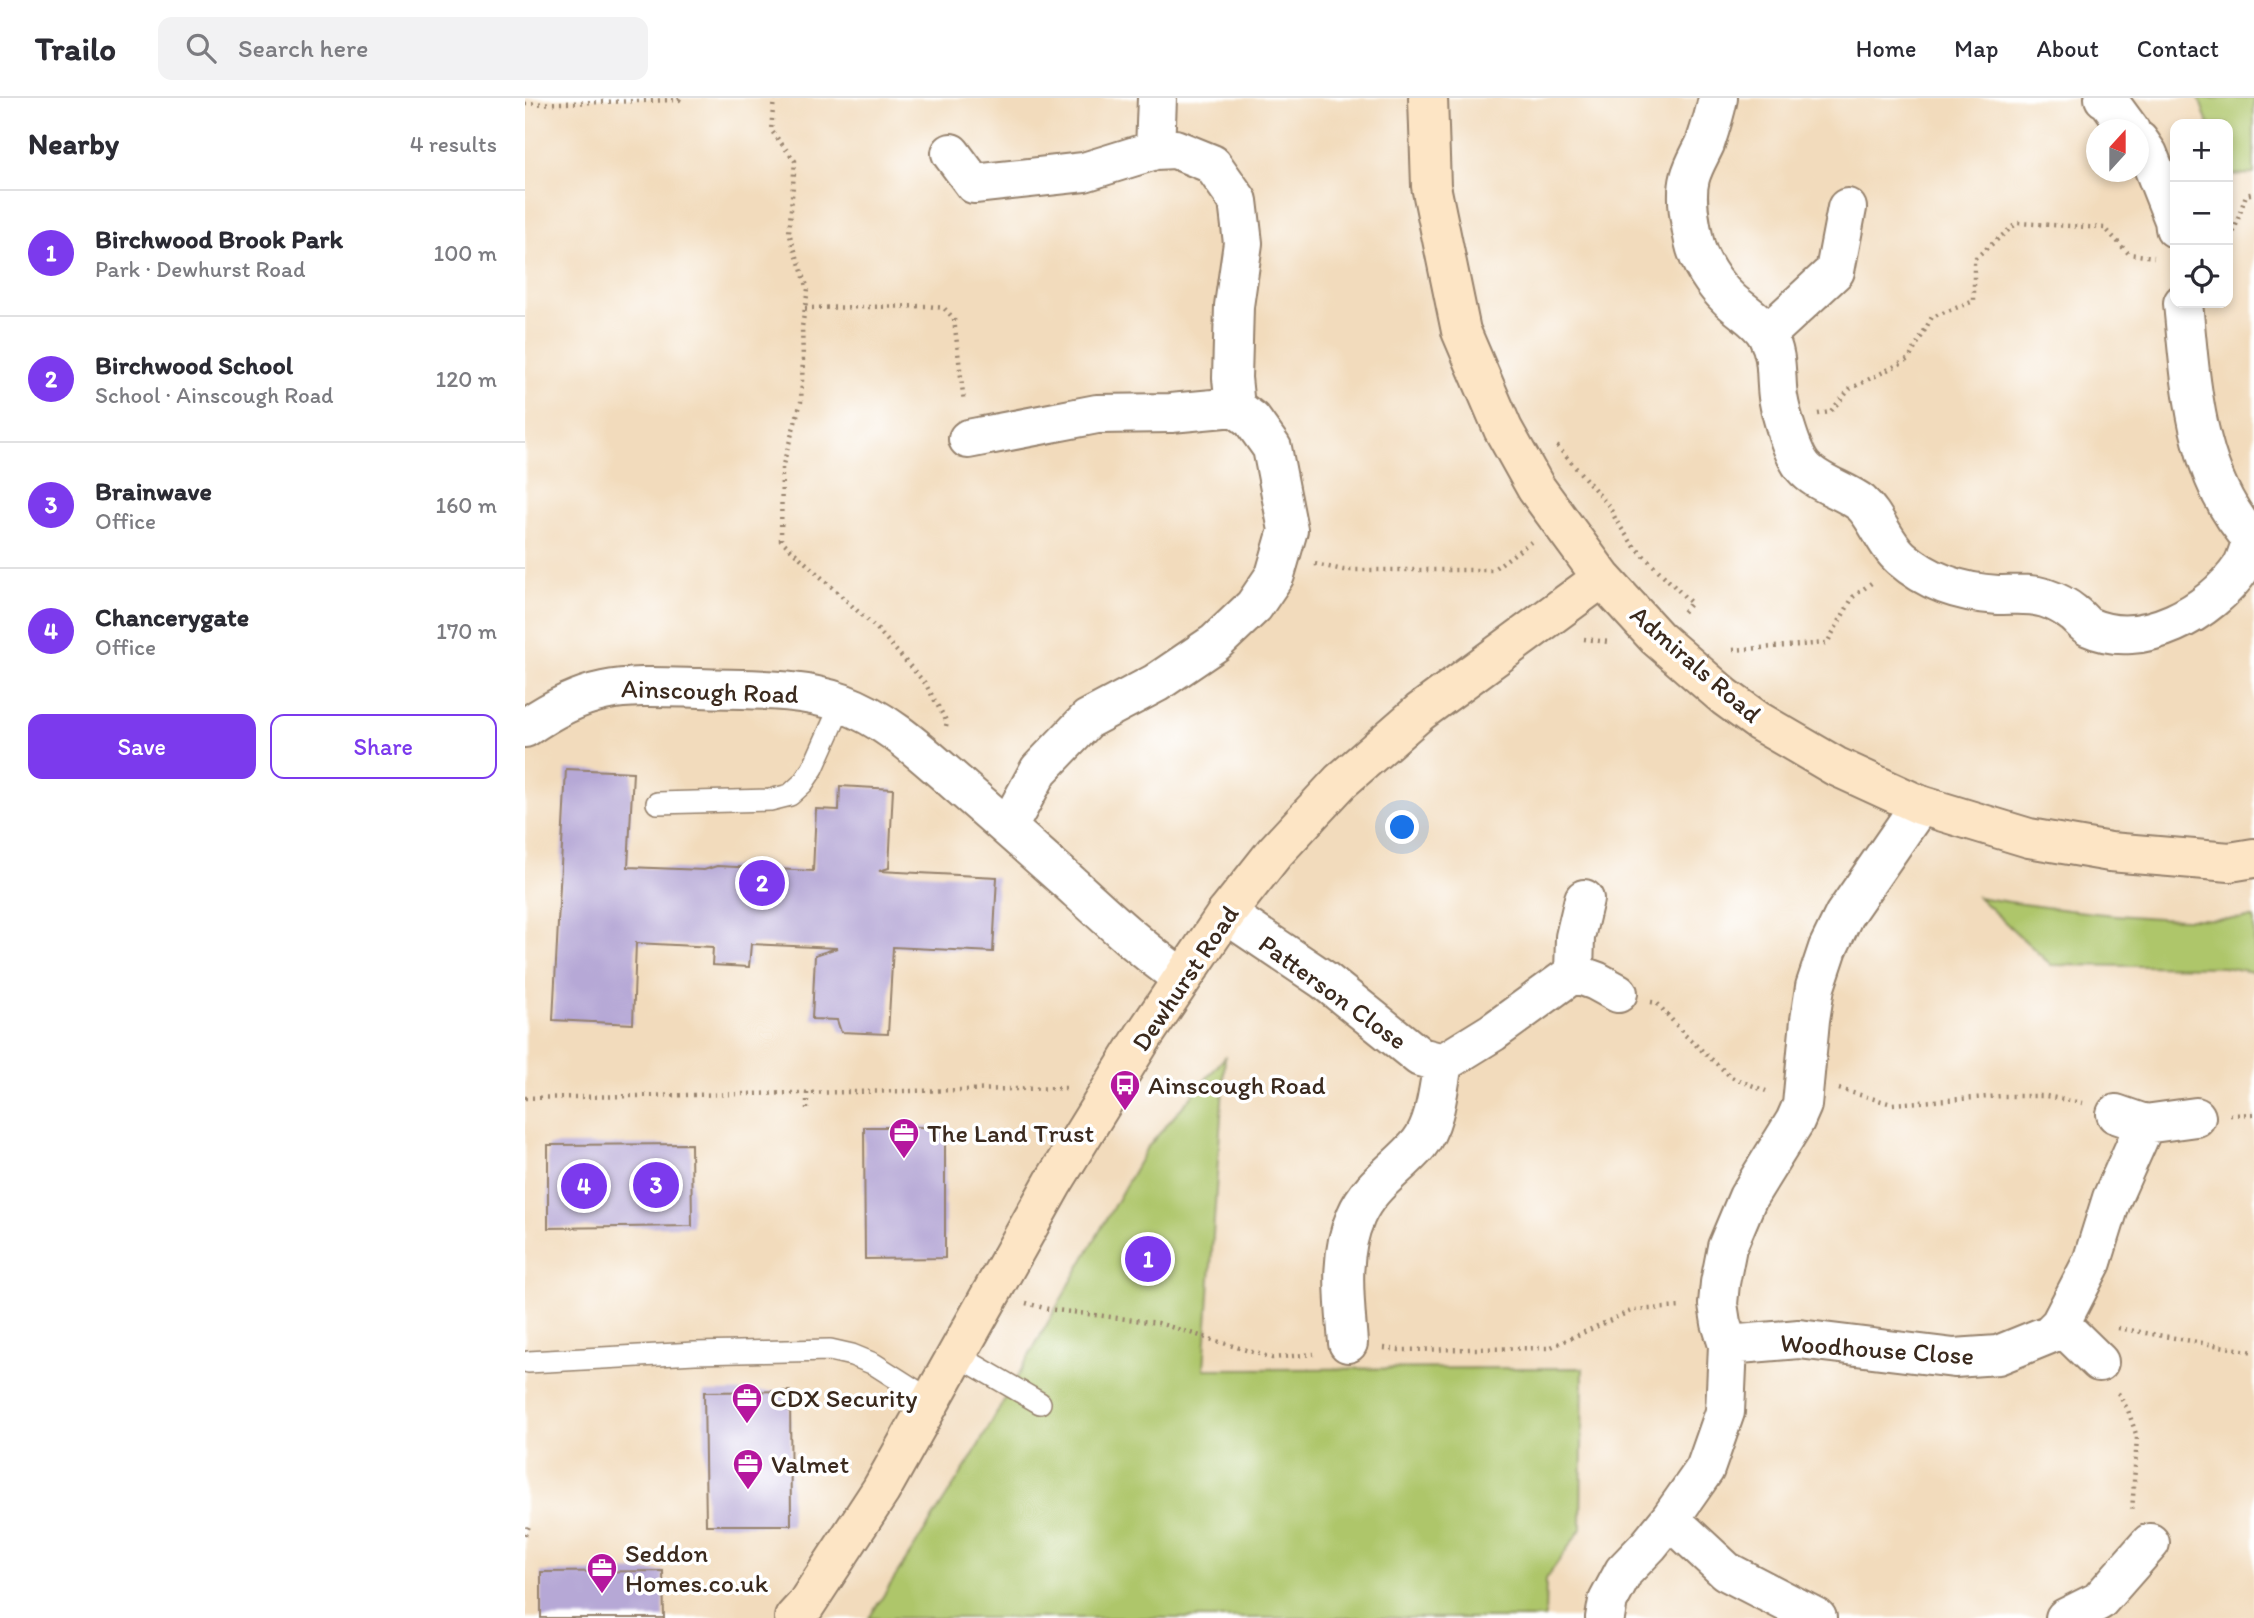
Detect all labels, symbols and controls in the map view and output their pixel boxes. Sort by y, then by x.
search box [158,17,648,80]
text: Trailo [35,29,116,68]
icon: search [182,29,220,67]
text: Search here [238,32,368,64]
text: Home [1856,34,1916,63]
text: Map [1954,34,1998,63]
text: About [2036,34,2099,63]
text: Contact [2137,34,2219,63]
north arrow [2086,119,2149,182]
map controls [2170,119,2233,308]
button: + [2170,119,2233,182]
text: Nearby [28,125,119,162]
text: 4 results [410,130,497,158]
button: − [2170,182,2233,245]
text: Birchwood Brook Park [95,223,343,255]
text: 1 [46,239,56,267]
text: 100 m [433,239,497,267]
button: locate [2170,245,2233,308]
text: Park · Dewhurst Road [95,255,306,283]
text: Birchwood School [95,349,293,381]
text: 2 [45,365,57,393]
text: 120 m [436,365,497,393]
text: School · Ainscough Road [95,381,334,409]
text: Brainwave [95,475,212,507]
text: 3 [45,491,57,519]
text: 160 m [435,491,497,519]
text: Office [95,507,156,535]
street label: Admirals Road [1624,598,1768,730]
text: Chancerygate [95,601,249,633]
text: 4 [44,617,58,645]
text: 170 m [436,617,497,645]
text: Office [95,633,156,661]
street label: Ainscough Road [621,672,799,710]
button: Save [28,714,256,779]
button: Share [270,714,497,779]
your location [1385,810,1419,844]
pin: 2 [739,857,785,909]
street label: Dewhurst Road [1125,899,1245,1057]
street label: Patterson Close [1253,927,1413,1057]
bus stop icon: Ainscough Road [1108,1068,1142,1112]
place label: Ainscough Road [1148,1069,1326,1101]
office icon: The Land Trust [887,1116,921,1160]
place label: The Land Trust [927,1117,1095,1149]
pin: 3 [633,1159,679,1211]
pin: 4 [561,1160,607,1212]
pin: 1 [1125,1233,1171,1285]
street label: Woodhouse Close [1779,1326,1975,1372]
office icon: CDX Security [730,1381,764,1425]
place label: CDX Security [770,1382,917,1414]
office icon: Valmet [731,1447,765,1491]
place label: Valmet [771,1448,849,1480]
place label: Seddon Homes.co.uk [625,1537,769,1599]
office icon: Seddon Homes.co.uk [585,1551,619,1595]

